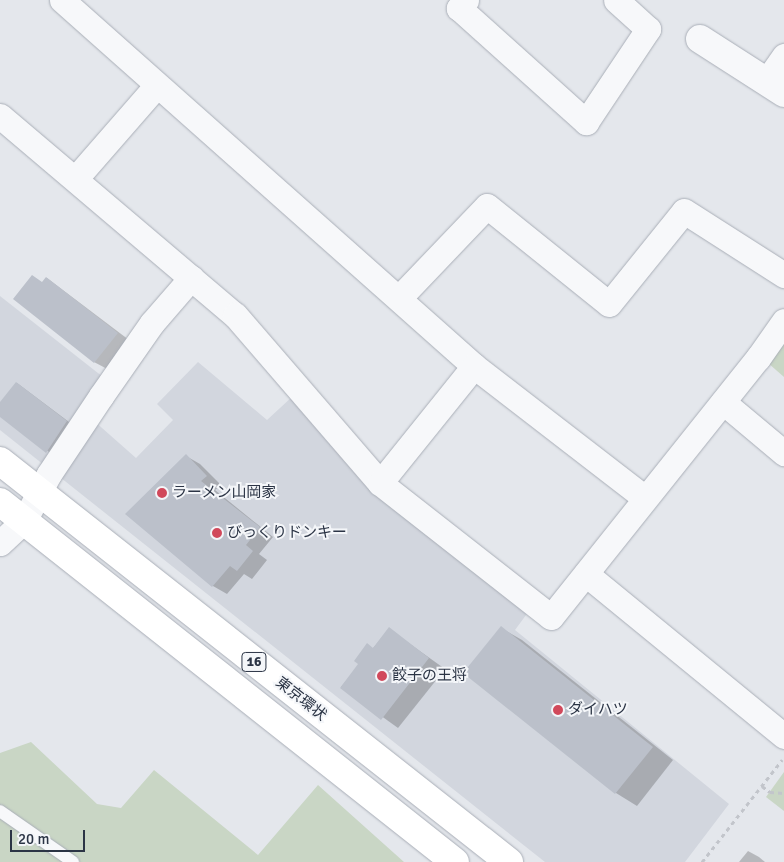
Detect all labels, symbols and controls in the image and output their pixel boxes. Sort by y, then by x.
place label: ラーメン山岡家 [172,484,277,502]
marker: ラーメン山岡家 [156,487,168,499]
place label: びっくりドンキー [227,524,347,542]
marker: びっくりドンキー [211,527,223,539]
road number: 16 [240,650,268,674]
place label: 餃子の王将 [392,667,467,685]
marker: 餃子の王将 [376,670,388,682]
street label: 東京環状 [272,673,330,725]
place label: ダイハツ [568,701,628,719]
marker: ダイハツ [552,704,564,716]
scale bar [12,820,88,852]
text: 20 m [18,830,49,848]

